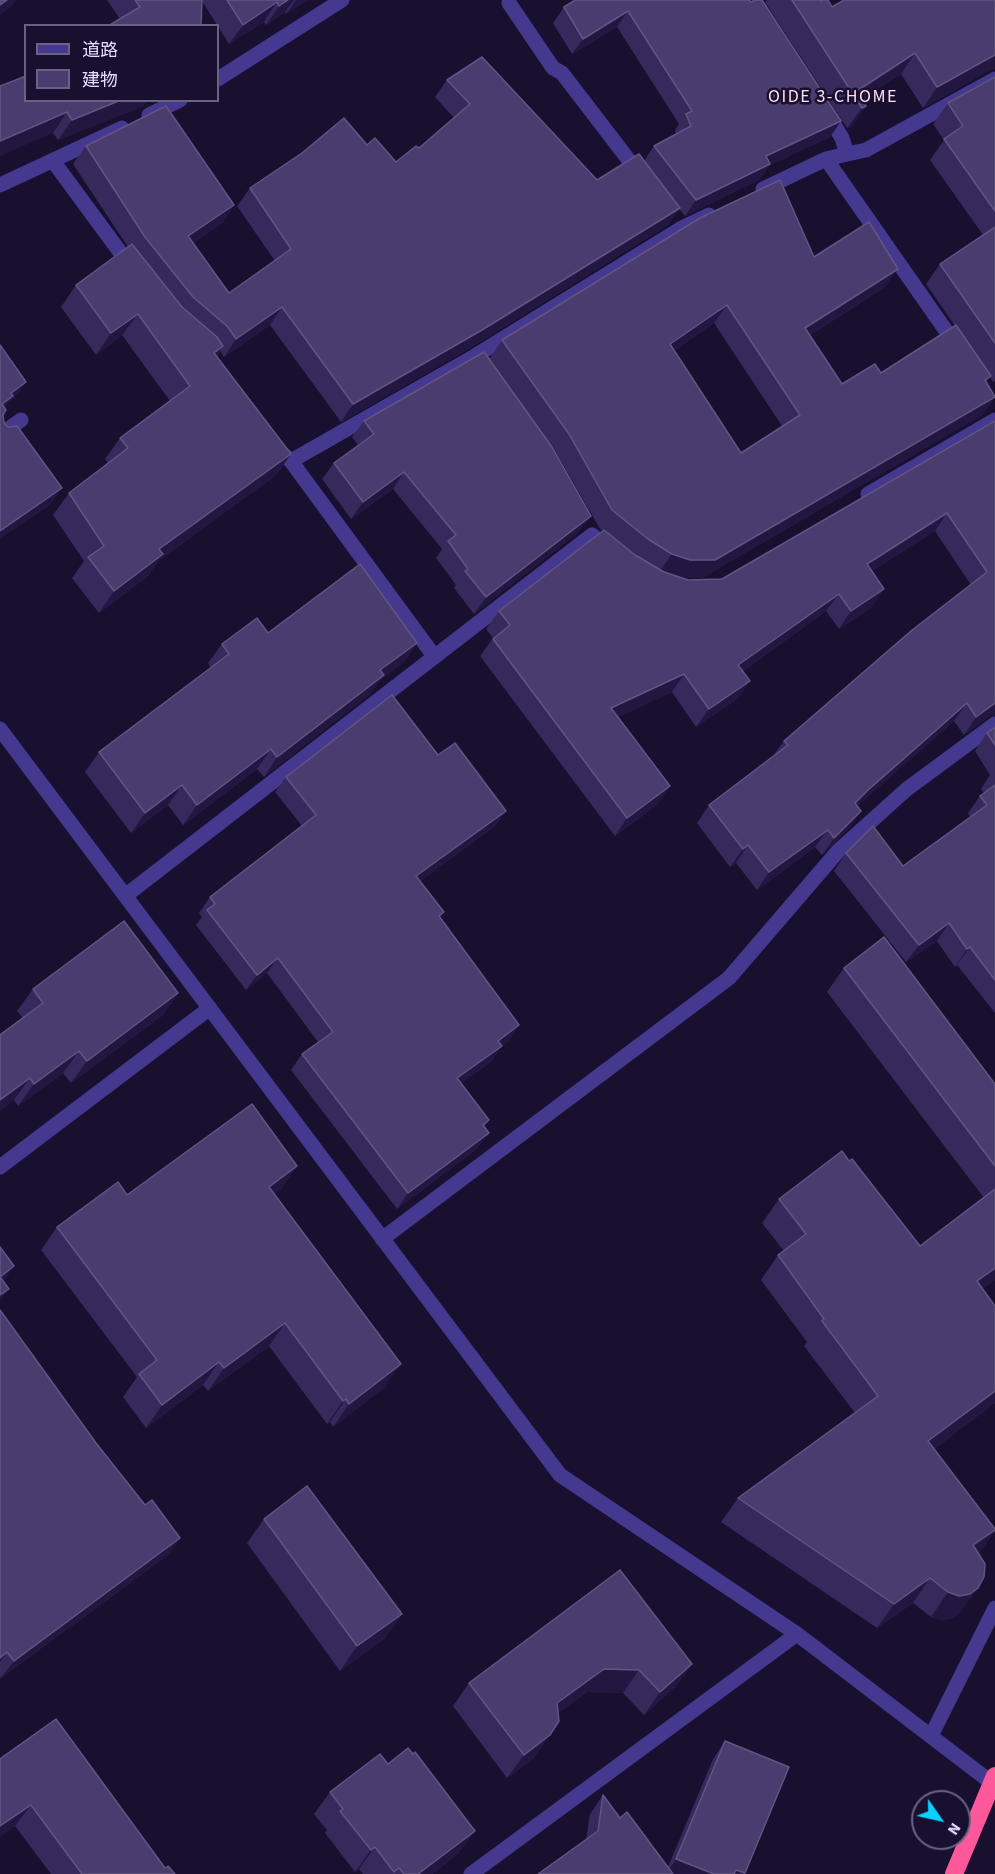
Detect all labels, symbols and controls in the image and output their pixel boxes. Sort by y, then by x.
legend [24,24,219,102]
text: 道路 [82,38,118,63]
text: 建物 [82,68,118,93]
district label: OIDE 3-CHOME [768,87,898,109]
north arrow [911,1790,971,1850]
text: N [942,1818,966,1840]

